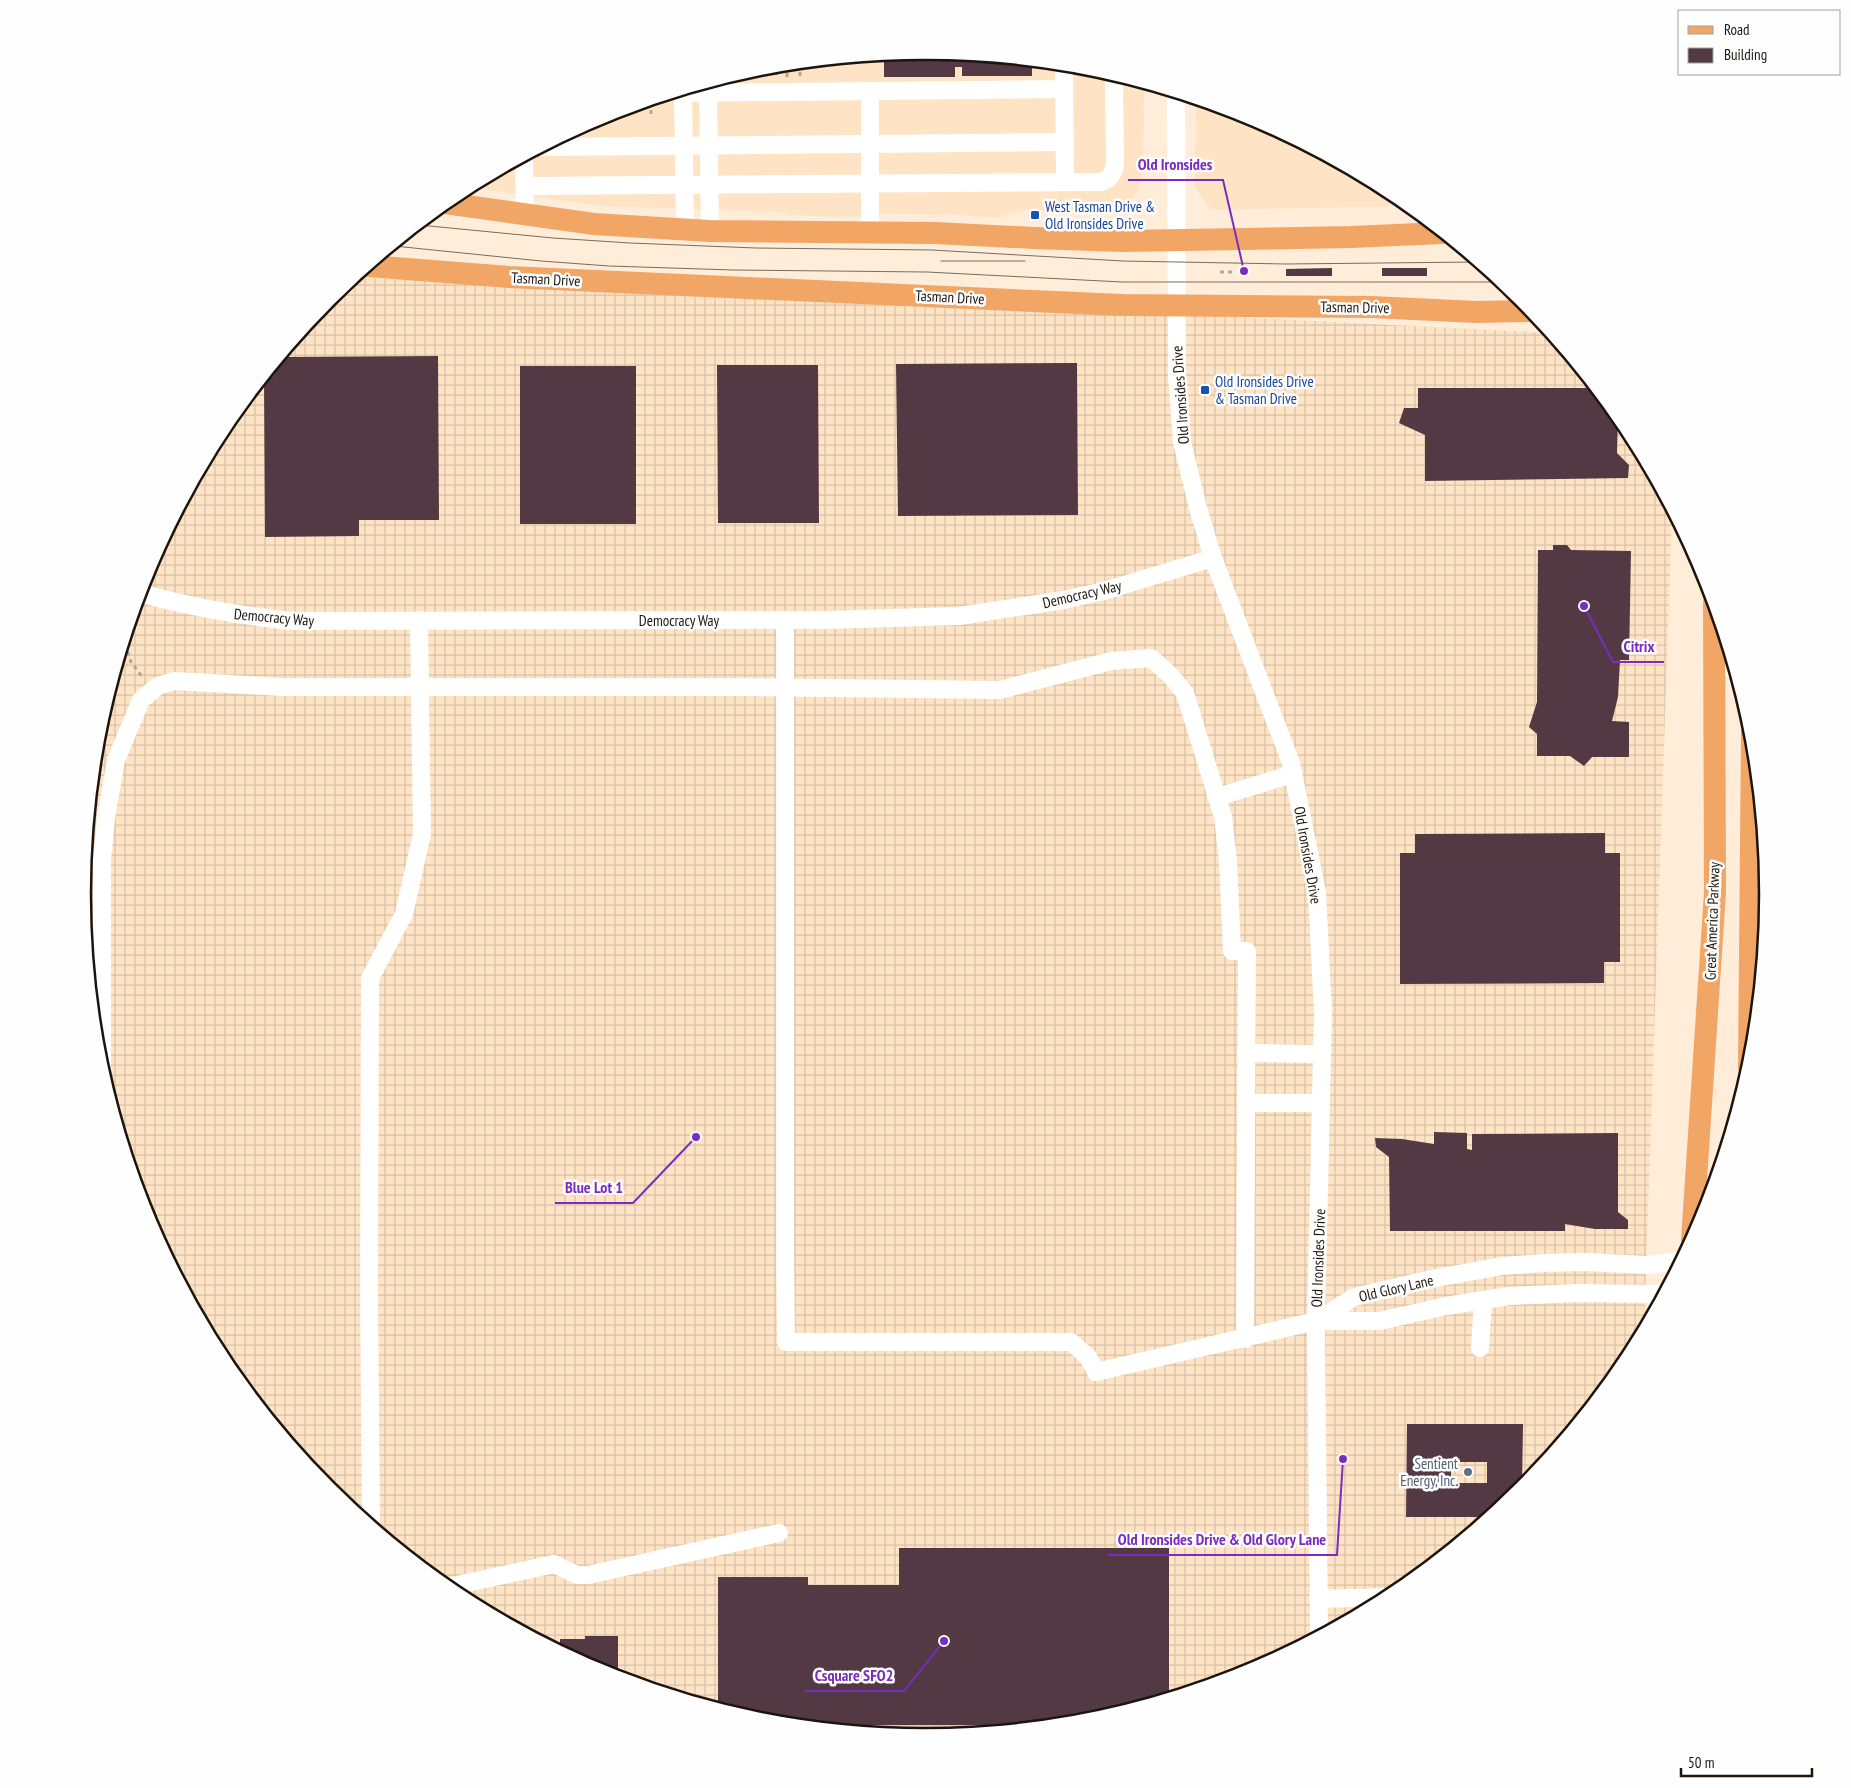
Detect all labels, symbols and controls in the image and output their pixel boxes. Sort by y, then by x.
legend [1678,10,1841,75]
text: Road [1724,20,1750,39]
text: Building [1724,45,1767,64]
callout: Old Ironsides [1128,149,1223,180]
text: Old Ironsides [1138,154,1213,174]
place label: West Tasman Drive & Old Ironsides Drive [1045,197,1155,233]
marker: West Tasman Drive & Old Ironsides Drive [1029,209,1041,221]
street label: Tasman Drive [511,268,581,290]
street label: Tasman Drive [915,286,985,308]
street label: Tasman Drive [1320,297,1390,317]
street label: Old Ironsides Drive [1167,345,1193,445]
place label: Old Ironsides Drive & Tasman Drive [1215,372,1314,408]
marker: Old Ironsides Drive & Tasman Drive [1199,384,1211,396]
street label: Democracy Way [1041,576,1124,612]
street label: Democracy Way [233,604,315,630]
street label: Democracy Way [639,611,720,630]
callout: Citrix [1613,631,1664,662]
text: Citrix [1624,636,1654,656]
street label: Old Ironsides Drive [1290,805,1326,905]
street label: Great America Parkway [1700,861,1724,980]
callout: Blue Lot 1 [555,1172,633,1203]
text: Blue Lot 1 [565,1177,623,1197]
street label: Old Ironsides Drive [1307,1208,1329,1308]
street label: Old Glory Lane [1357,1270,1435,1306]
place label: Sentient Energy, Inc. [1400,1454,1458,1490]
marker: Sentient Energy, Inc. [1462,1466,1474,1478]
callout: Old Ironsides Drive & Old Glory Lane [1108,1524,1337,1555]
text: Old Ironsides Drive & Old Glory Lane [1118,1529,1326,1549]
callout: Csquare SFO2 [805,1660,904,1691]
text: Csquare SFO2 [815,1665,893,1685]
scale bar [1681,1746,1812,1778]
text: 50 m [1688,1753,1714,1772]

